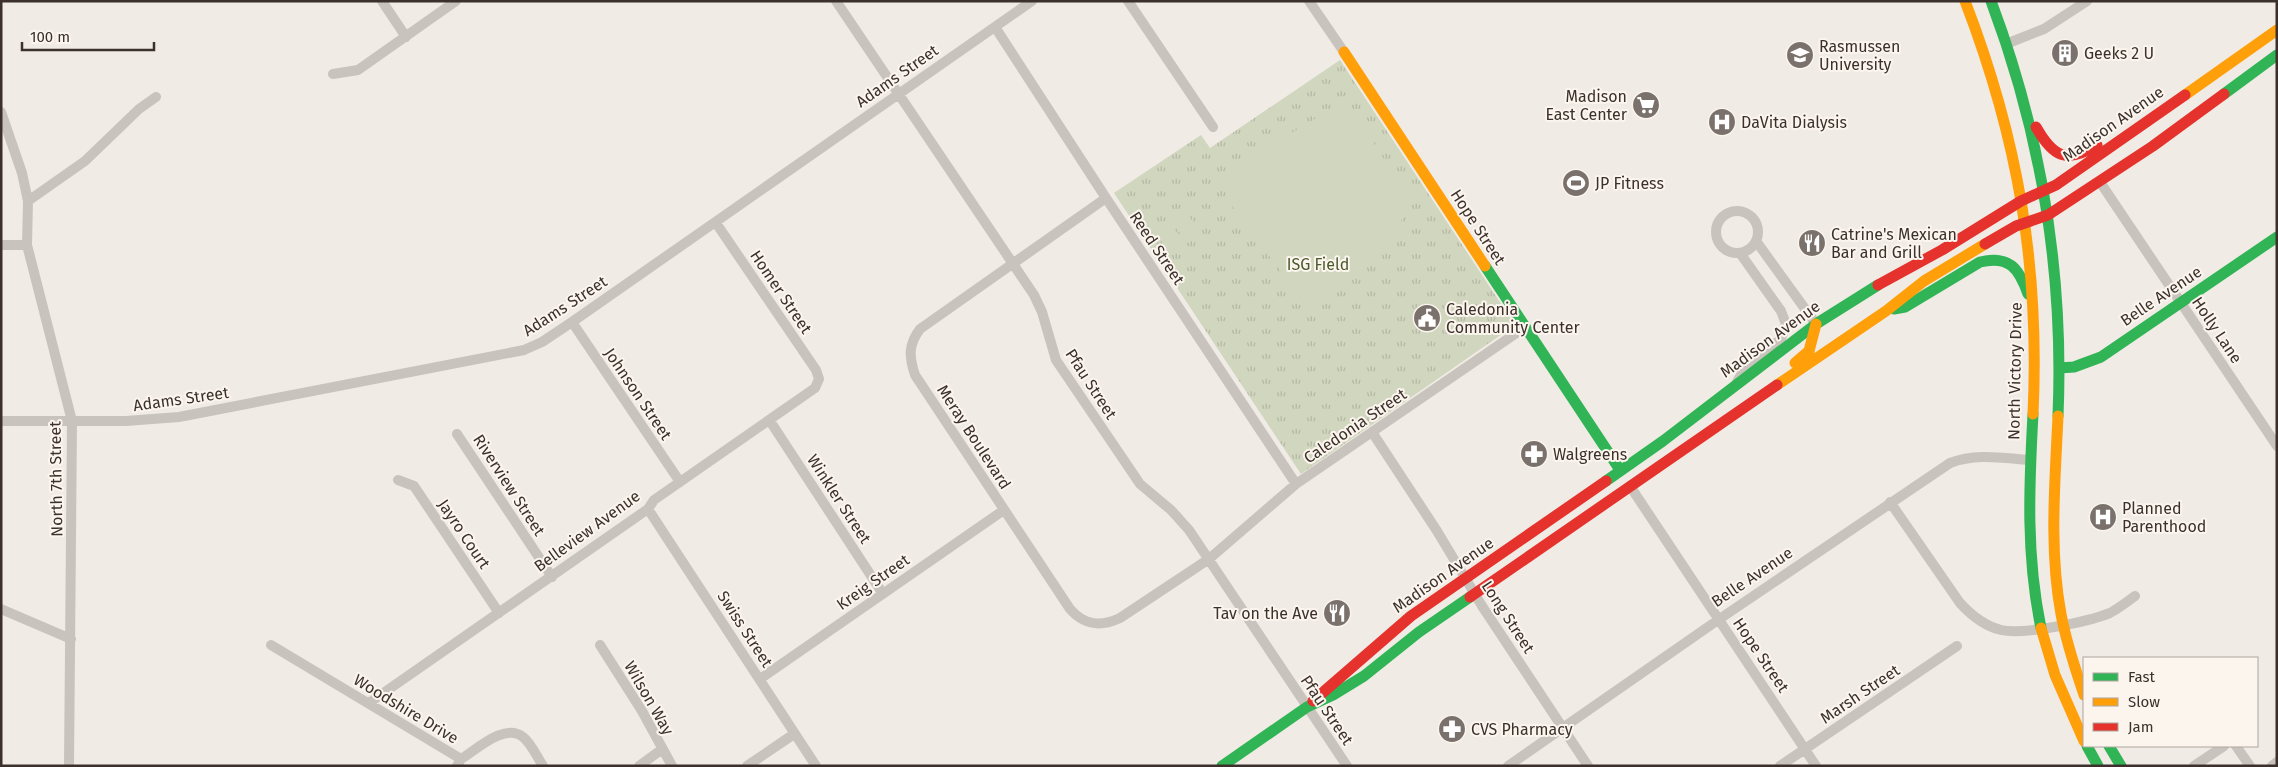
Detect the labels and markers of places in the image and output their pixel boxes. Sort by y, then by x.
place label: Rasmussen University [1819,37,1900,74]
building icon: Geeks 2 U [2050,38,2080,68]
school or university icon: Rasmussen University [1785,40,1815,70]
place label: Geeks 2 U [2084,44,2154,63]
place label: Madison East Center [1545,87,1628,124]
supermarket icon: Madison East Center [1631,90,1661,120]
hospital icon: DaVita Dialysis [1707,107,1737,137]
place label: DaVita Dialysis [1741,113,1847,132]
sports icon: JP Fitness [1561,168,1591,198]
place label: JP Fitness [1595,174,1664,193]
place label: Catrine's Mexican Bar and Grill [1831,225,1957,262]
restaurant icon: Catrine's Mexican Bar and Grill [1797,228,1827,258]
place label: Caledonia Community Center [1446,300,1580,337]
public building icon: Caledonia Community Center [1412,303,1442,333]
pharmacy icon: Walgreens [1519,439,1549,469]
place label: Walgreens [1553,445,1627,464]
place label: Planned Parenthood [2122,499,2206,536]
hospital icon: Planned Parenthood [2088,502,2118,532]
restaurant icon: Tav on the Ave [1322,598,1352,628]
place label: Tav on the Ave [1213,604,1318,623]
pharmacy icon: CVS Pharmacy [1437,714,1467,744]
place label: CVS Pharmacy [1471,720,1573,739]

